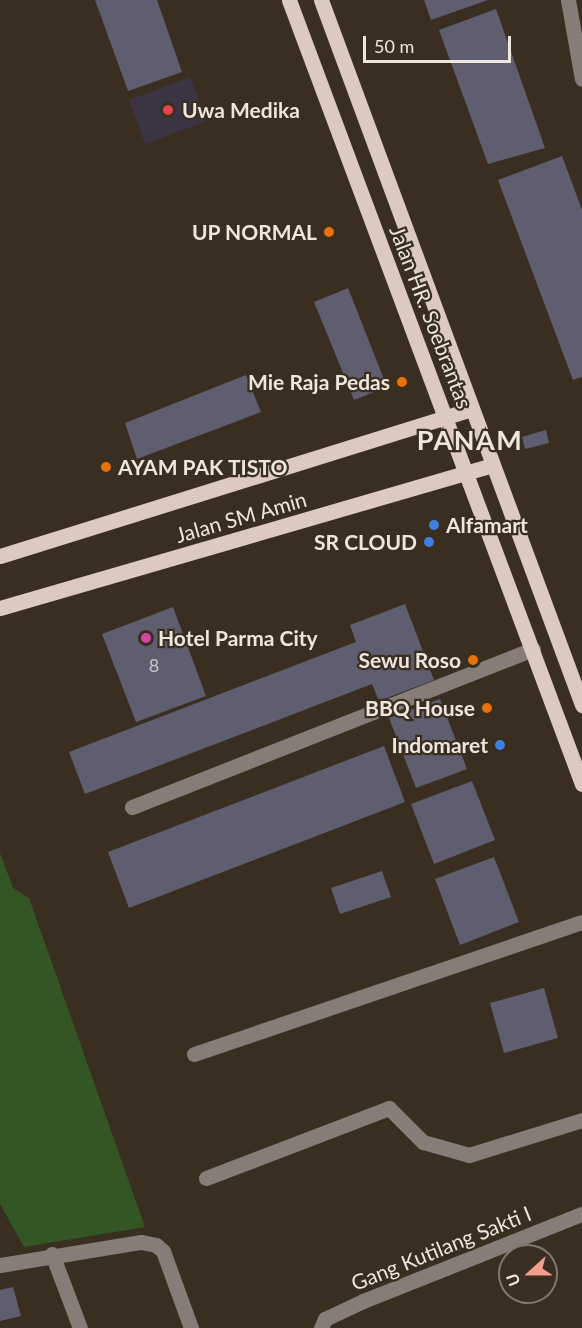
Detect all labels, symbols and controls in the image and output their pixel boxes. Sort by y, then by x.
scale bar [366,24,514,62]
text: 50 m [374,35,414,57]
place label: Uwa Medika [182,97,300,123]
marker: Uwa Medika [159,101,177,119]
place label: UP NORMAL [191,219,317,245]
street label: Jalan HR. Soebrantas [385,222,477,412]
marker: UP NORMAL [322,225,336,239]
place label: Mie Raja Pedas [248,369,390,395]
marker: Mie Raja Pedas [395,375,409,389]
district label: PANAM [417,424,523,456]
place label: AYAM PAK TISTO [118,454,288,480]
marker: AYAM PAK TISTO [99,460,113,474]
street label: Jalan SM Amin [172,486,310,548]
place label: Alfamart [446,512,528,538]
marker: Alfamart [427,518,441,532]
place label: SR CLOUD [314,529,417,555]
marker: SR CLOUD [422,535,436,549]
place label: Hotel Parma City [158,625,318,651]
marker: Hotel Parma City [139,631,153,645]
place label: Sewu Roso [358,647,461,673]
marker: Sewu Roso [466,653,480,667]
house number: 8 [149,654,159,676]
place label: BBQ House [365,695,475,721]
marker: BBQ House [480,701,494,715]
place label: Indomaret [391,732,488,758]
marker: Indomaret [493,738,507,752]
street label: Gang Kutilang Sakti I [347,1200,535,1296]
north arrow [498,1244,558,1304]
text: U [502,1271,524,1289]

